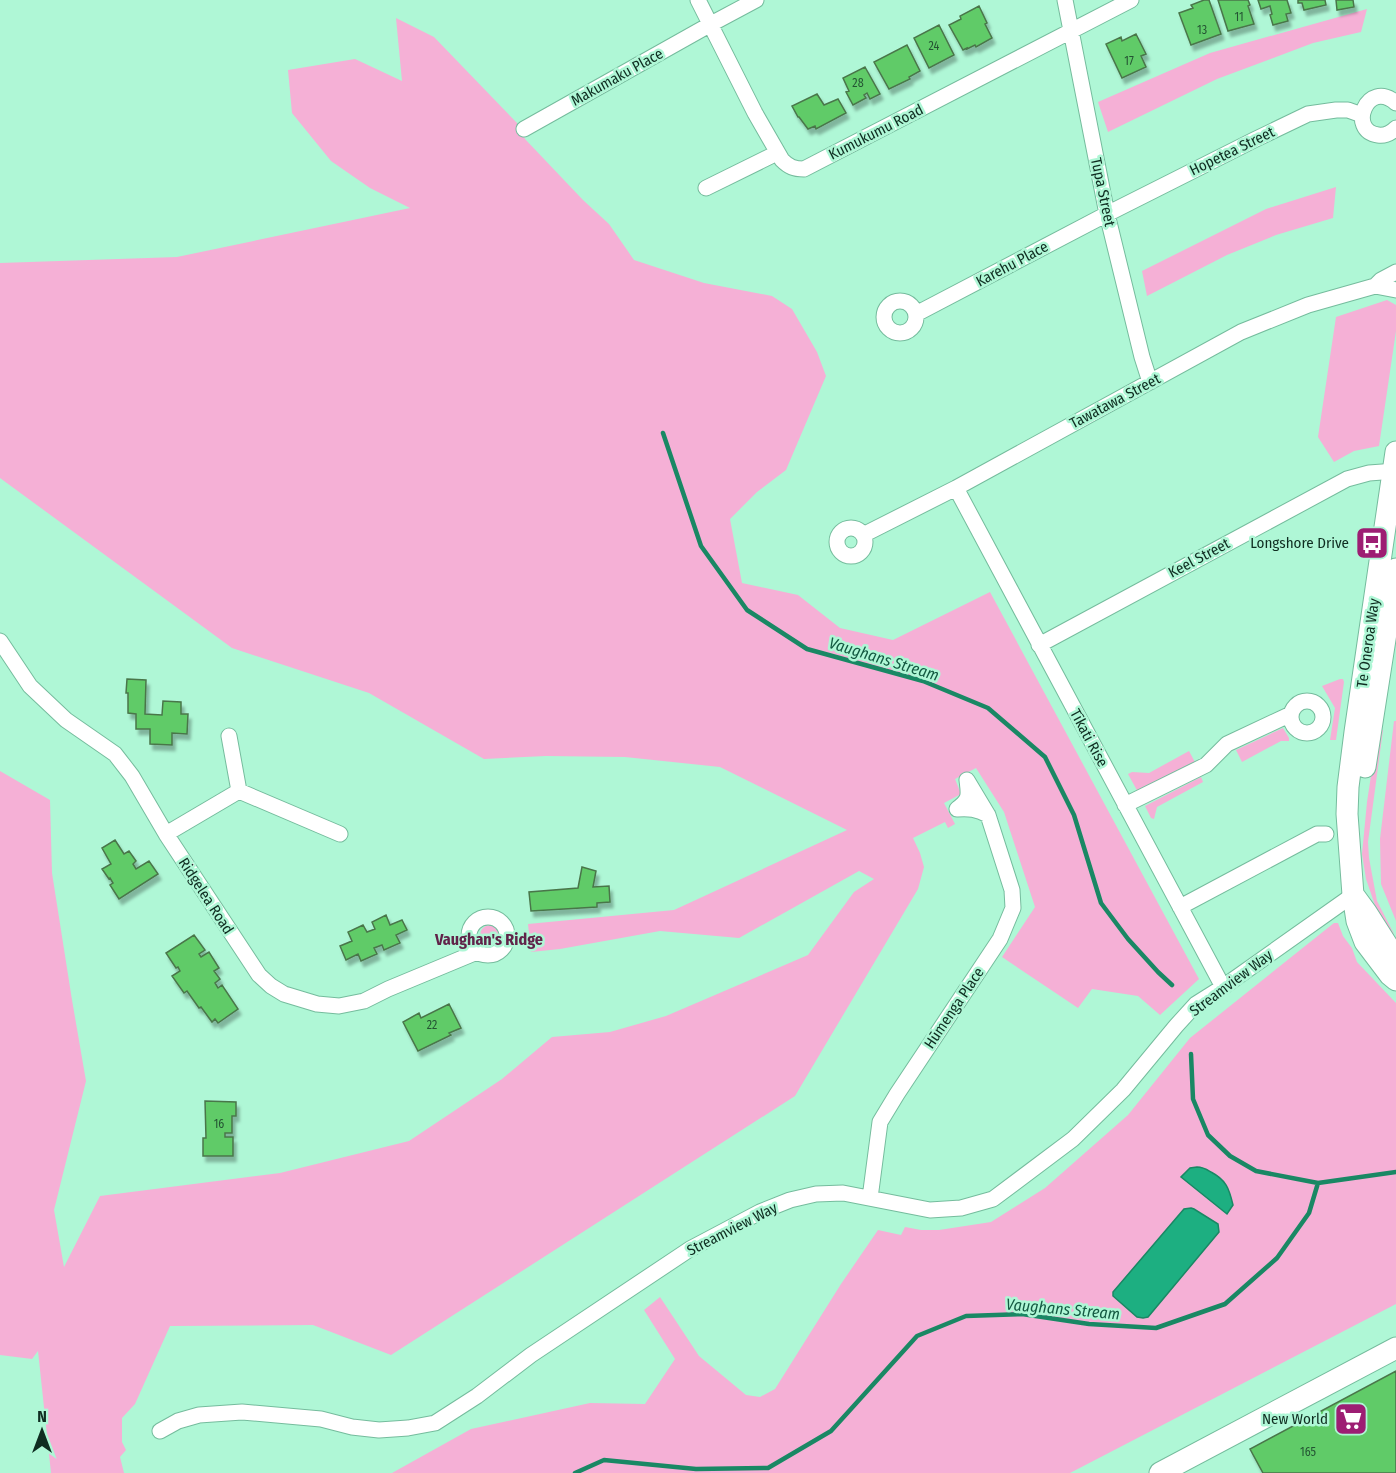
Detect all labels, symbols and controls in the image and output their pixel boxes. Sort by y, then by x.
house number: 11 [1234,10,1244,24]
house number: 13 [1197,23,1207,37]
house number: 24 [929,39,940,53]
street label: Makumaku Place [568,44,666,110]
house number: 17 [1124,54,1134,68]
house number: 28 [852,76,864,90]
street label: Kumukumu Road [826,100,926,164]
street label: Hopetea Street [1187,123,1277,179]
street label: Tupa Street [1087,156,1119,228]
street label: Karehu Place [973,237,1051,291]
street label: Tawatawa Street [1067,370,1163,432]
bus stop icon: Longshore Drive [1354,525,1390,561]
street label: Keel Street [1165,534,1233,582]
place label: Longshore Drive [1250,534,1349,552]
street label: Te Oneroa Way [1353,597,1383,689]
water label: Vaughans Stream [827,633,941,685]
street label: Tīkati Rise [1066,706,1112,770]
street label: Ridgelea Road [175,854,237,938]
district label: Vaughan's Ridge [434,930,543,949]
street label: Streamview Way [1186,946,1276,1020]
street label: Hūmenga Place [920,964,988,1052]
house number: 22 [427,1018,437,1032]
house number: 16 [214,1117,224,1131]
street label: Streamview Way [684,1198,780,1259]
water label: Vaughans Stream [1005,1295,1121,1323]
north arrow [12,1401,72,1461]
supermarket icon: New World [1333,1401,1369,1437]
text: N [37,1407,47,1426]
place label: New World [1262,1410,1328,1428]
house number: 165 [1300,1445,1317,1459]

